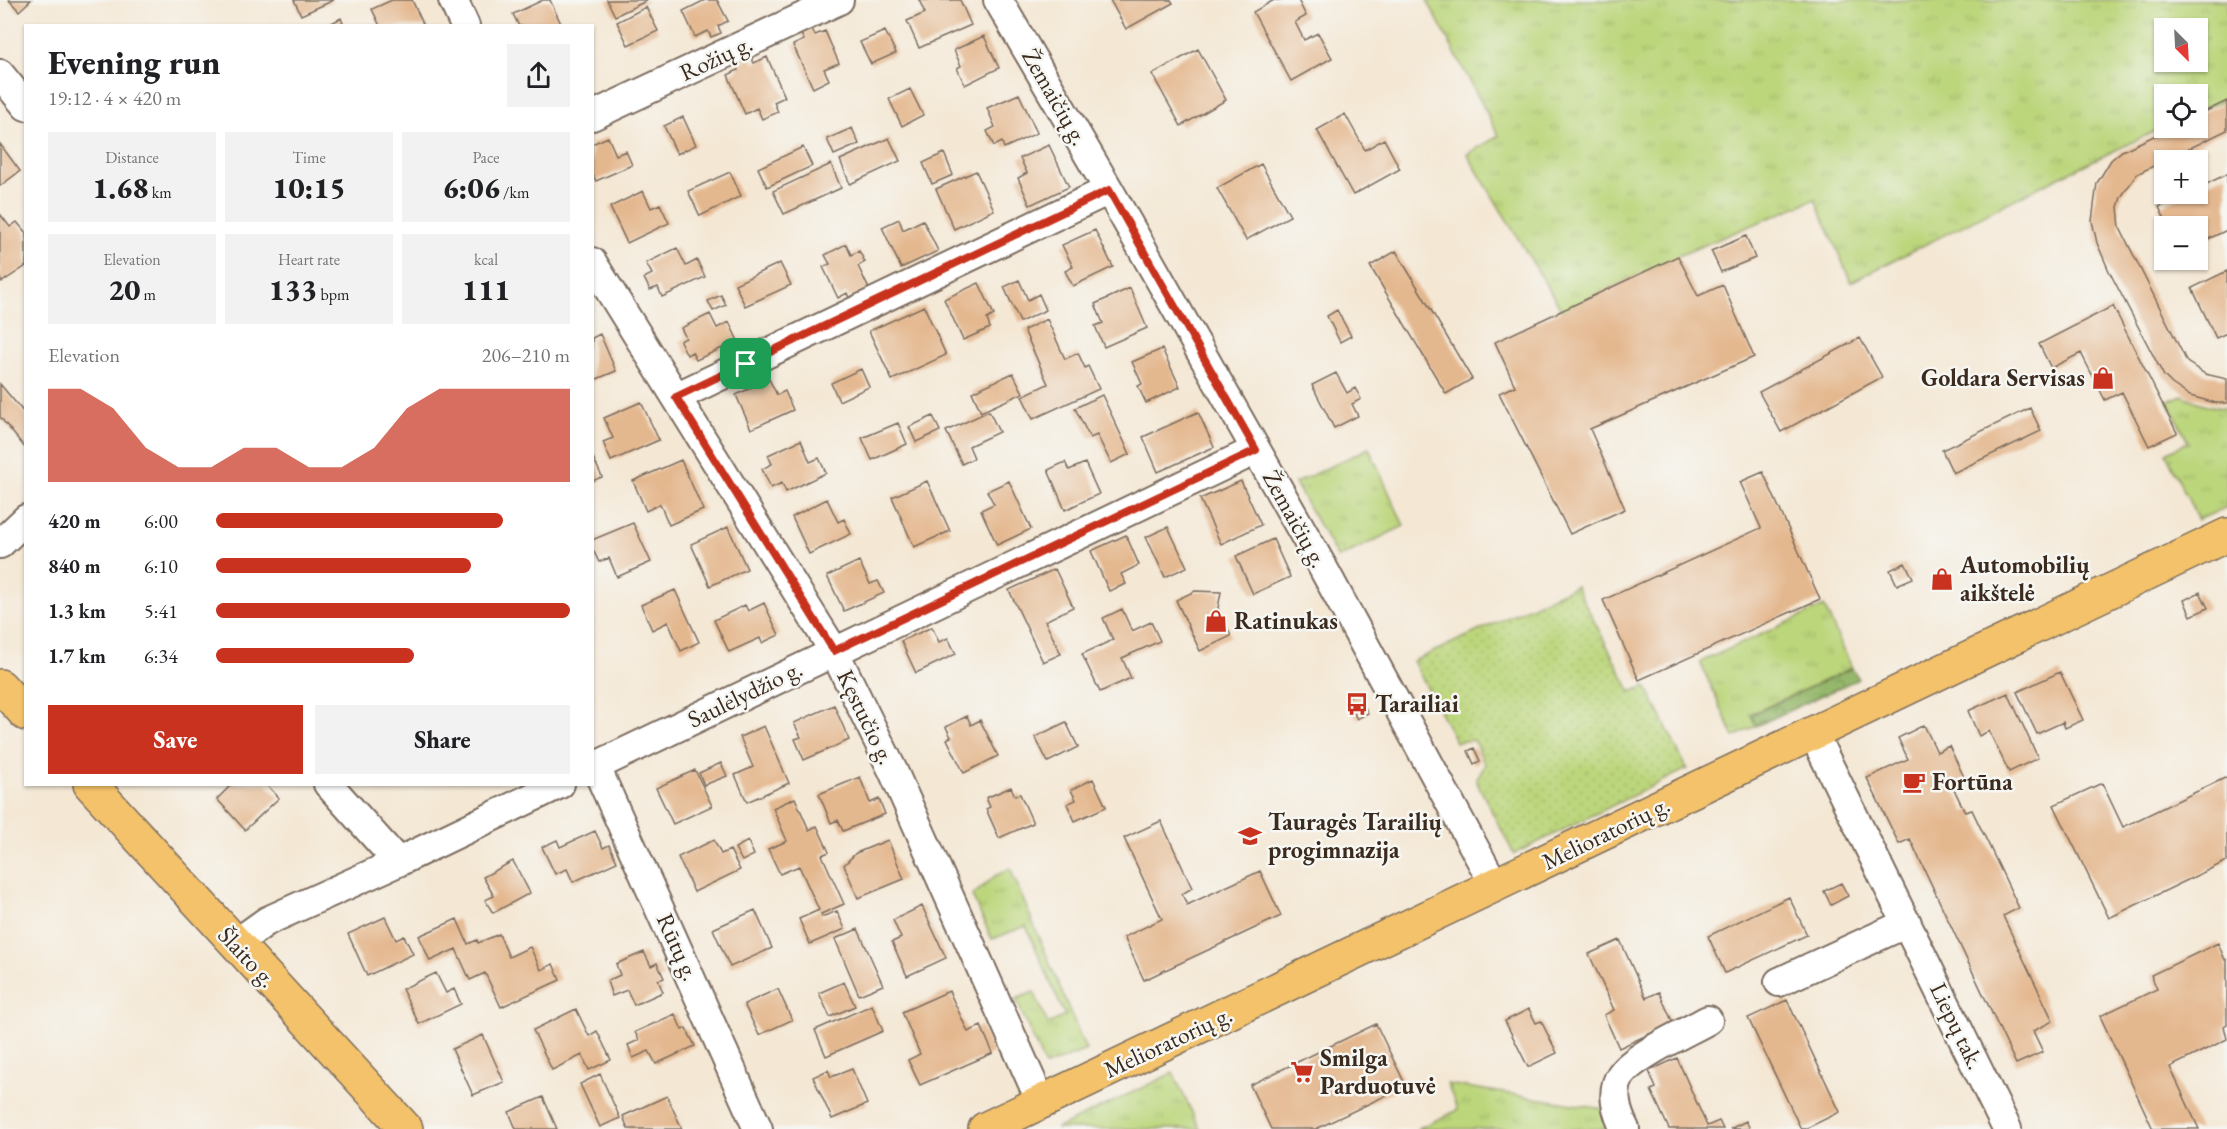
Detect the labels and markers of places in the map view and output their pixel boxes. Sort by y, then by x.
pin [720,338,771,389]
place label: Goldara Servisas [1921,362,2085,393]
shop icon: Goldara Servisas [2090,365,2116,391]
place label: Automobilių aikštelė [1959,549,2090,608]
shop icon: Automobilių aikštelė [1929,566,1955,592]
place label: Ratinukas [1234,605,1338,636]
shop icon: Ratinukas [1203,608,1229,634]
place label: Tarailiai [1375,688,1459,719]
bus stop icon: Tarailiai [1344,691,1370,717]
place label: Fortūna [1932,766,2013,797]
cafe icon: Fortūna [1901,769,1927,795]
place label: Tauragės Tarailių progimnazija [1268,806,1443,866]
school or university icon: Tauragės Tarailių progimnazija [1237,823,1263,849]
place label: Smilga Parduotuvė [1320,1042,1436,1101]
supermarket icon: Smilga Parduotuvė [1289,1059,1315,1085]

